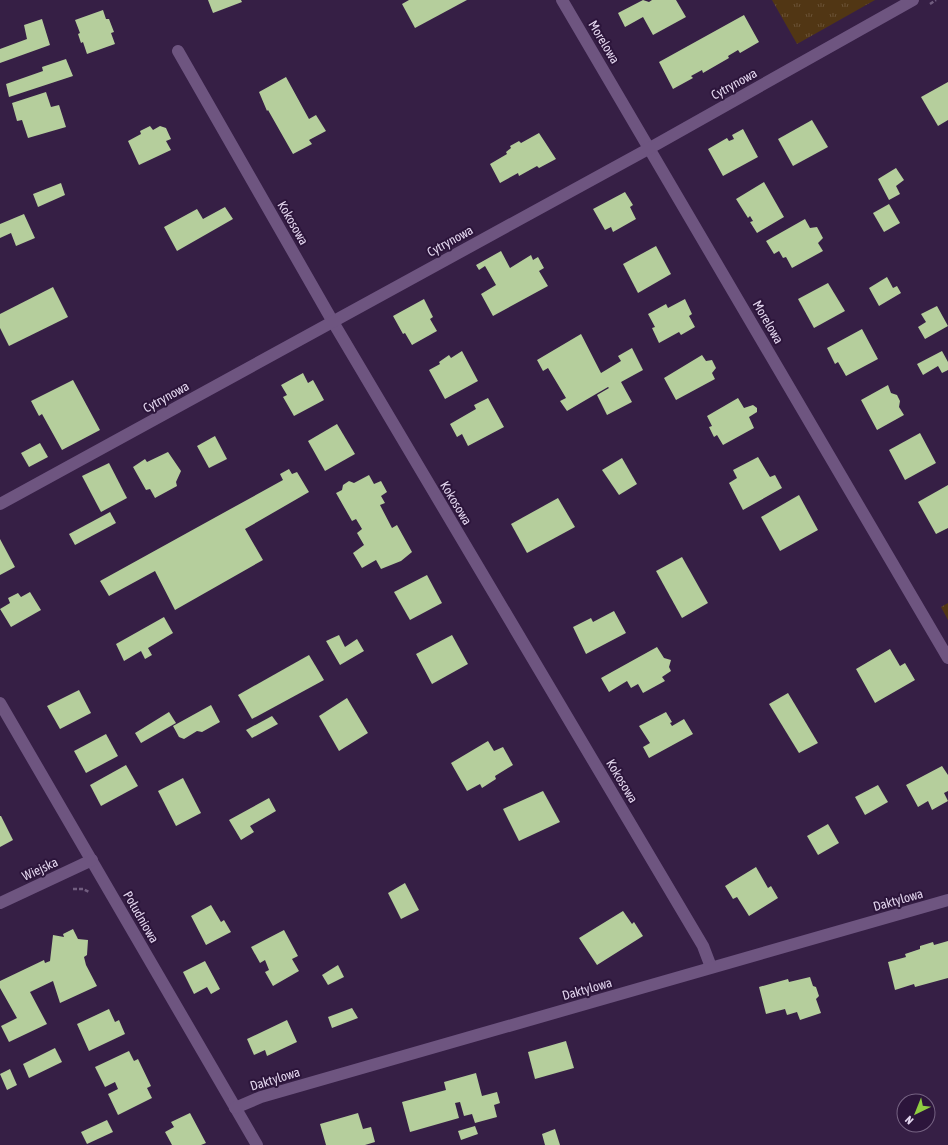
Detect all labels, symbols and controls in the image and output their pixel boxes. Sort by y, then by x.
street label: Morelowa [585,18,623,66]
street label: Cytrynowa [708,65,760,103]
street label: Kokosowa [274,198,312,248]
street label: Cytrynowa [424,222,476,260]
street label: Morelowa [750,298,786,346]
street label: Cytrynowa [140,378,192,416]
street label: Kokosowa [437,479,475,527]
street label: Kokosowa [603,757,641,805]
street label: Wiejska [20,854,60,884]
street label: Daktylowa [871,886,925,914]
street label: Południowa [120,888,162,946]
street label: Daktylowa [560,975,614,1003]
street label: Daktylowa [248,1064,302,1094]
north arrow [896,1093,936,1133]
text: N [903,1114,916,1127]

